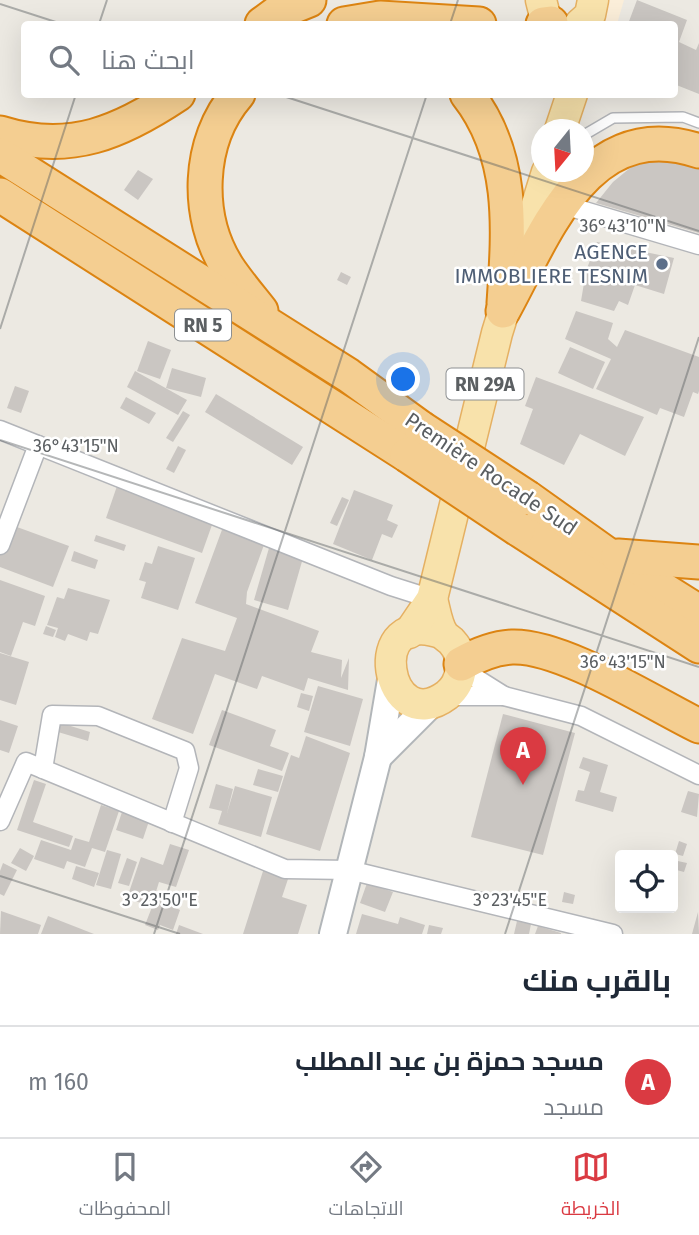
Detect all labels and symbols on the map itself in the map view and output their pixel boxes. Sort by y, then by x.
north arrow [531,119,594,182]
text: 36°43'10"N [579,215,667,237]
place label: AGENCE IMMOBLIERE TESNIM [454,239,648,289]
marker: AGENCE IMMOBLIERE TESNIM [654,256,670,272]
road number: RN 5 [175,310,231,340]
your location [386,362,420,396]
road number: RN 29A [447,368,524,400]
street label: Première Rocade Sud [400,407,582,541]
text: 36°43'15"N [33,435,119,457]
text: 36°43'15"N [580,651,666,673]
pin: A [500,727,546,785]
text: 3°23'50"E [122,889,198,911]
text: 3°23'45"E [473,889,547,911]

